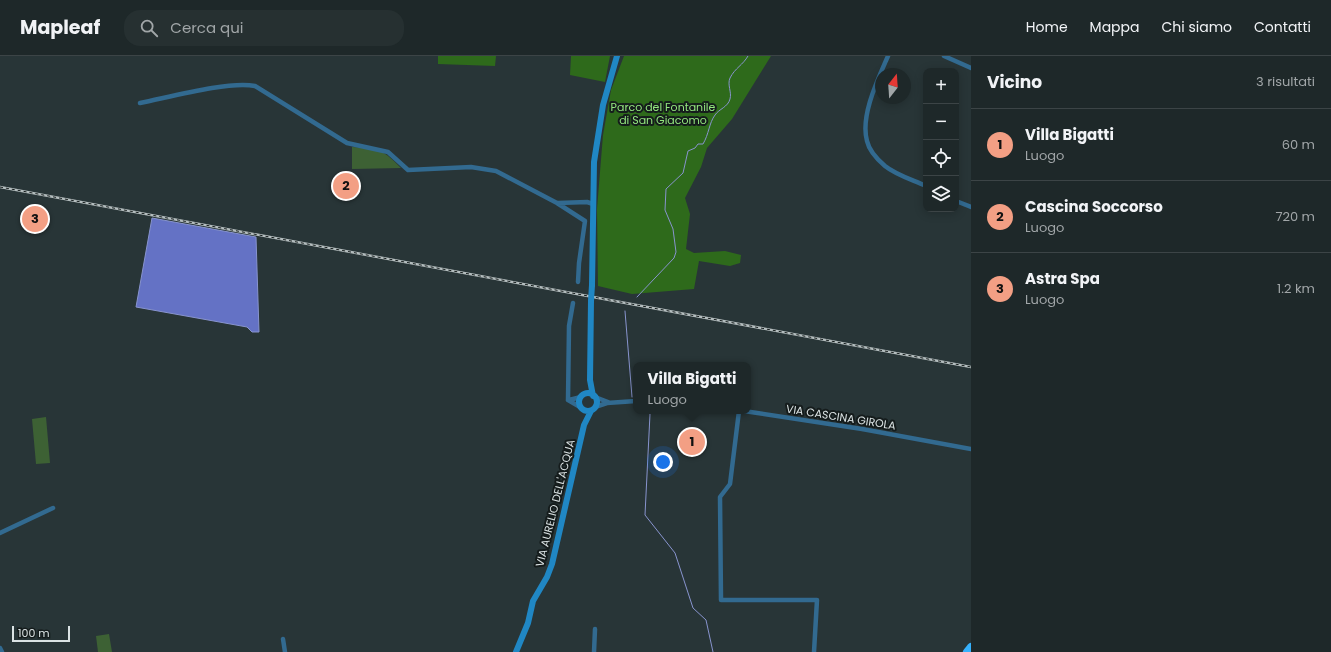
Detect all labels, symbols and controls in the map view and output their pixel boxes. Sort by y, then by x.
search box [124,10,404,46]
text: Mapleaf [20,14,100,41]
icon: search [138,17,160,39]
text: Cerca qui [170,17,243,38]
text: Home [1026,17,1068,37]
text: Mappa [1090,17,1140,37]
text: Chi siamo [1162,17,1232,37]
text: Contatti [1254,17,1311,37]
north arrow [875,68,911,104]
map controls [923,68,959,212]
button: + [923,68,959,104]
text: Vicino [987,70,1042,94]
text: 3 risultati [1256,72,1315,91]
park label: Parco del Fontanile di San Giacomo [611,99,716,128]
button: − [923,104,959,140]
text: Villa Bigatti [1025,124,1114,145]
text: 1 [998,135,1002,154]
text: 60 m [1282,135,1315,154]
button: locate [923,140,959,176]
text: Luogo [1025,146,1064,165]
pin: 2 [333,171,359,201]
button: layers [923,176,959,212]
text: Cascina Soccorso [1025,196,1163,217]
pin: 3 [22,204,48,234]
text: 2 [996,207,1004,226]
text: 720 m [1275,207,1315,226]
text: Luogo [1025,218,1064,237]
text: Astra Spa [1025,268,1100,289]
text: 3 [996,279,1004,298]
text: 1.2 km [1277,279,1315,298]
text: Luogo [1025,290,1064,309]
popup [633,362,751,414]
text: Villa Bigatti [648,368,736,389]
text: Luogo [648,390,687,409]
street label: VIA CASCINA GIROLA [785,400,898,434]
pin: 1 [679,427,705,457]
street label: VIA AURELIO DELL'ACQUA [531,437,579,568]
your location [653,452,673,472]
scale bar [12,624,70,643]
text: 100 m [18,625,50,641]

